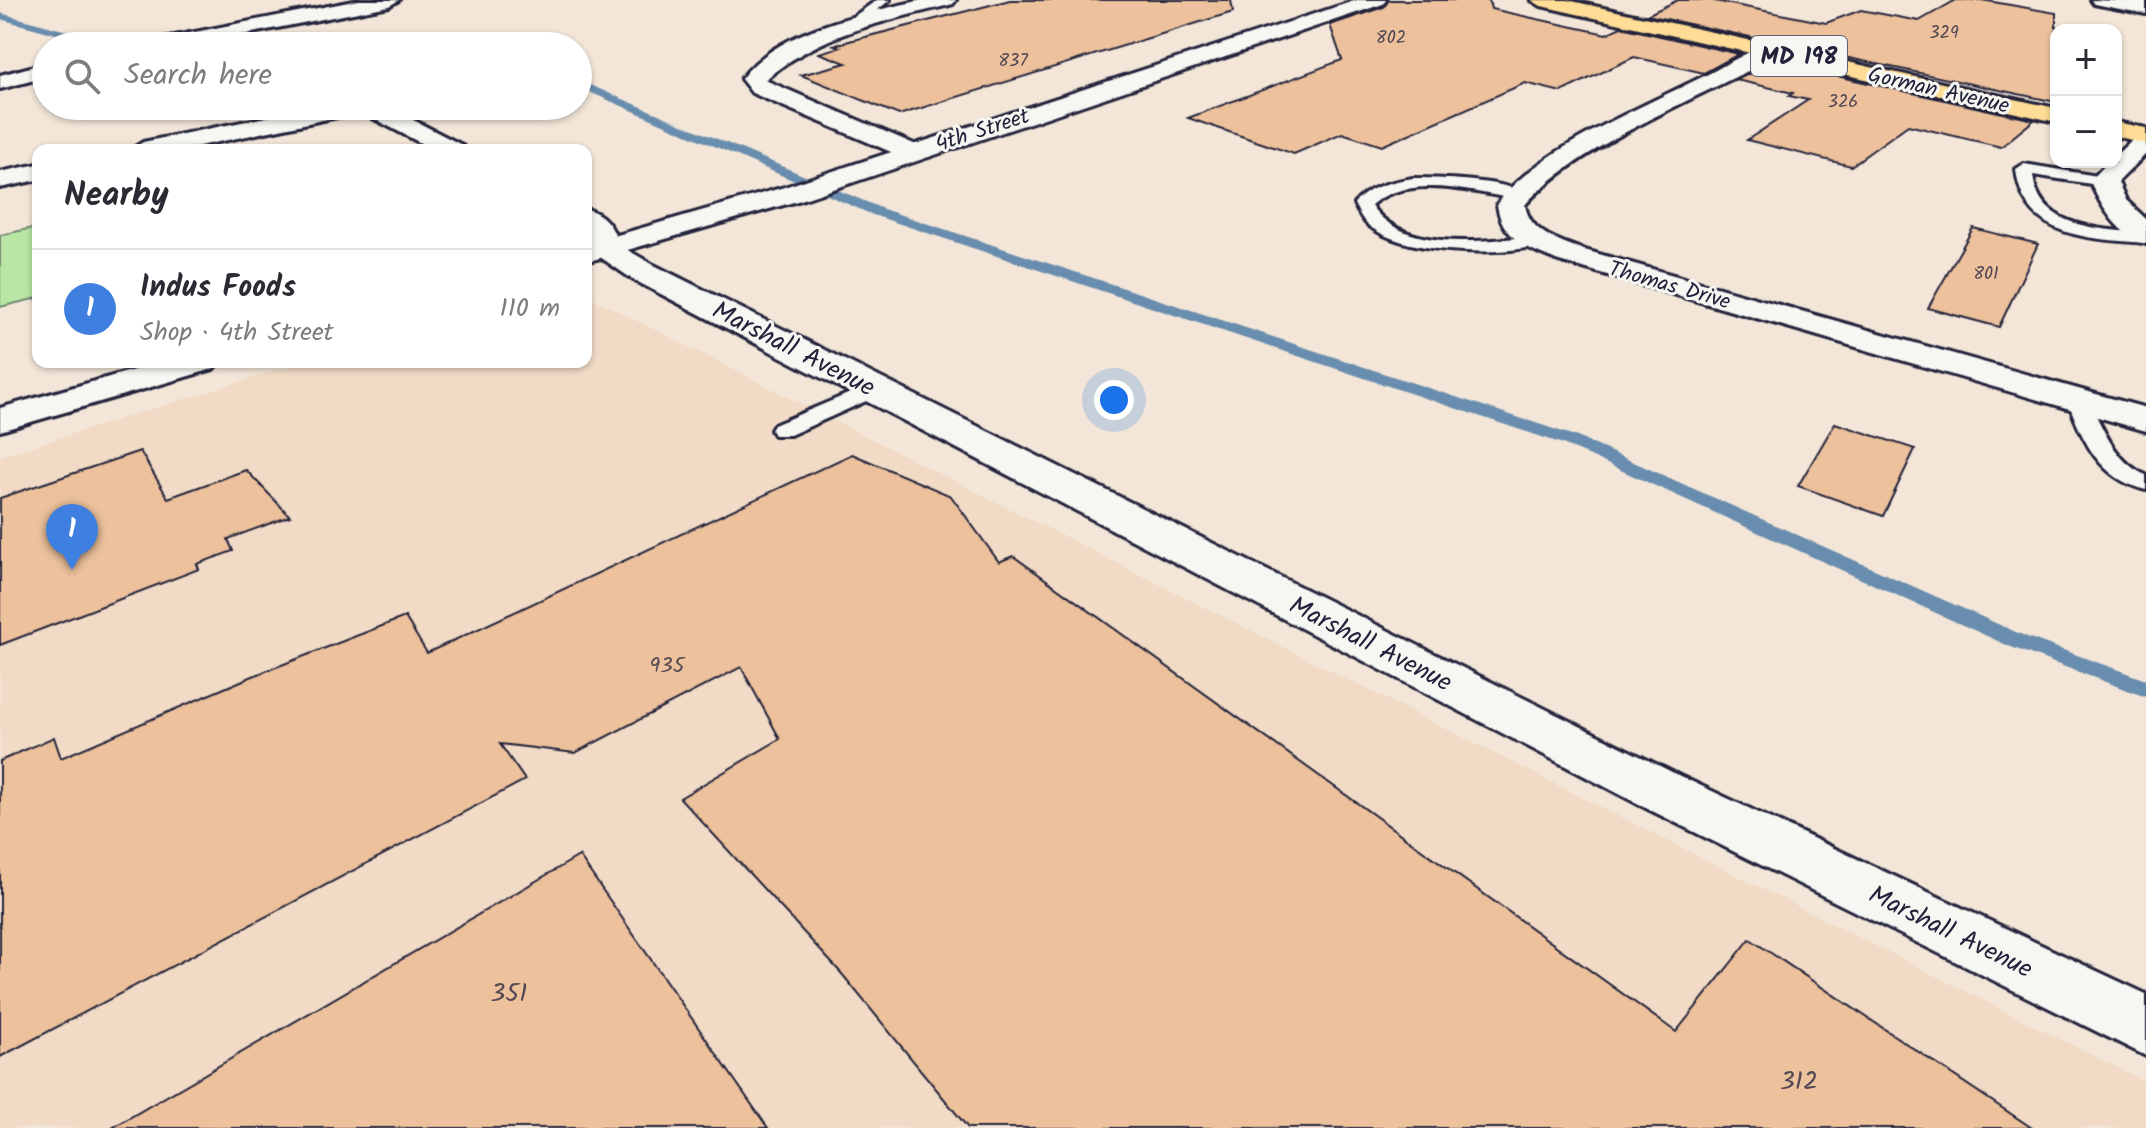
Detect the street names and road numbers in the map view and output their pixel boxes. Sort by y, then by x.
road number: MD 198 [1751,36,1847,76]
street label: Gorman Avenue [1864,58,2013,125]
street label: 4th Street [931,100,1035,163]
street label: Thomas Drive [1604,252,1735,321]
street label: Marshall Avenue [704,291,882,409]
street label: Marshall Avenue [1281,586,1459,704]
street label: Marshall Avenue [1861,875,2040,991]

